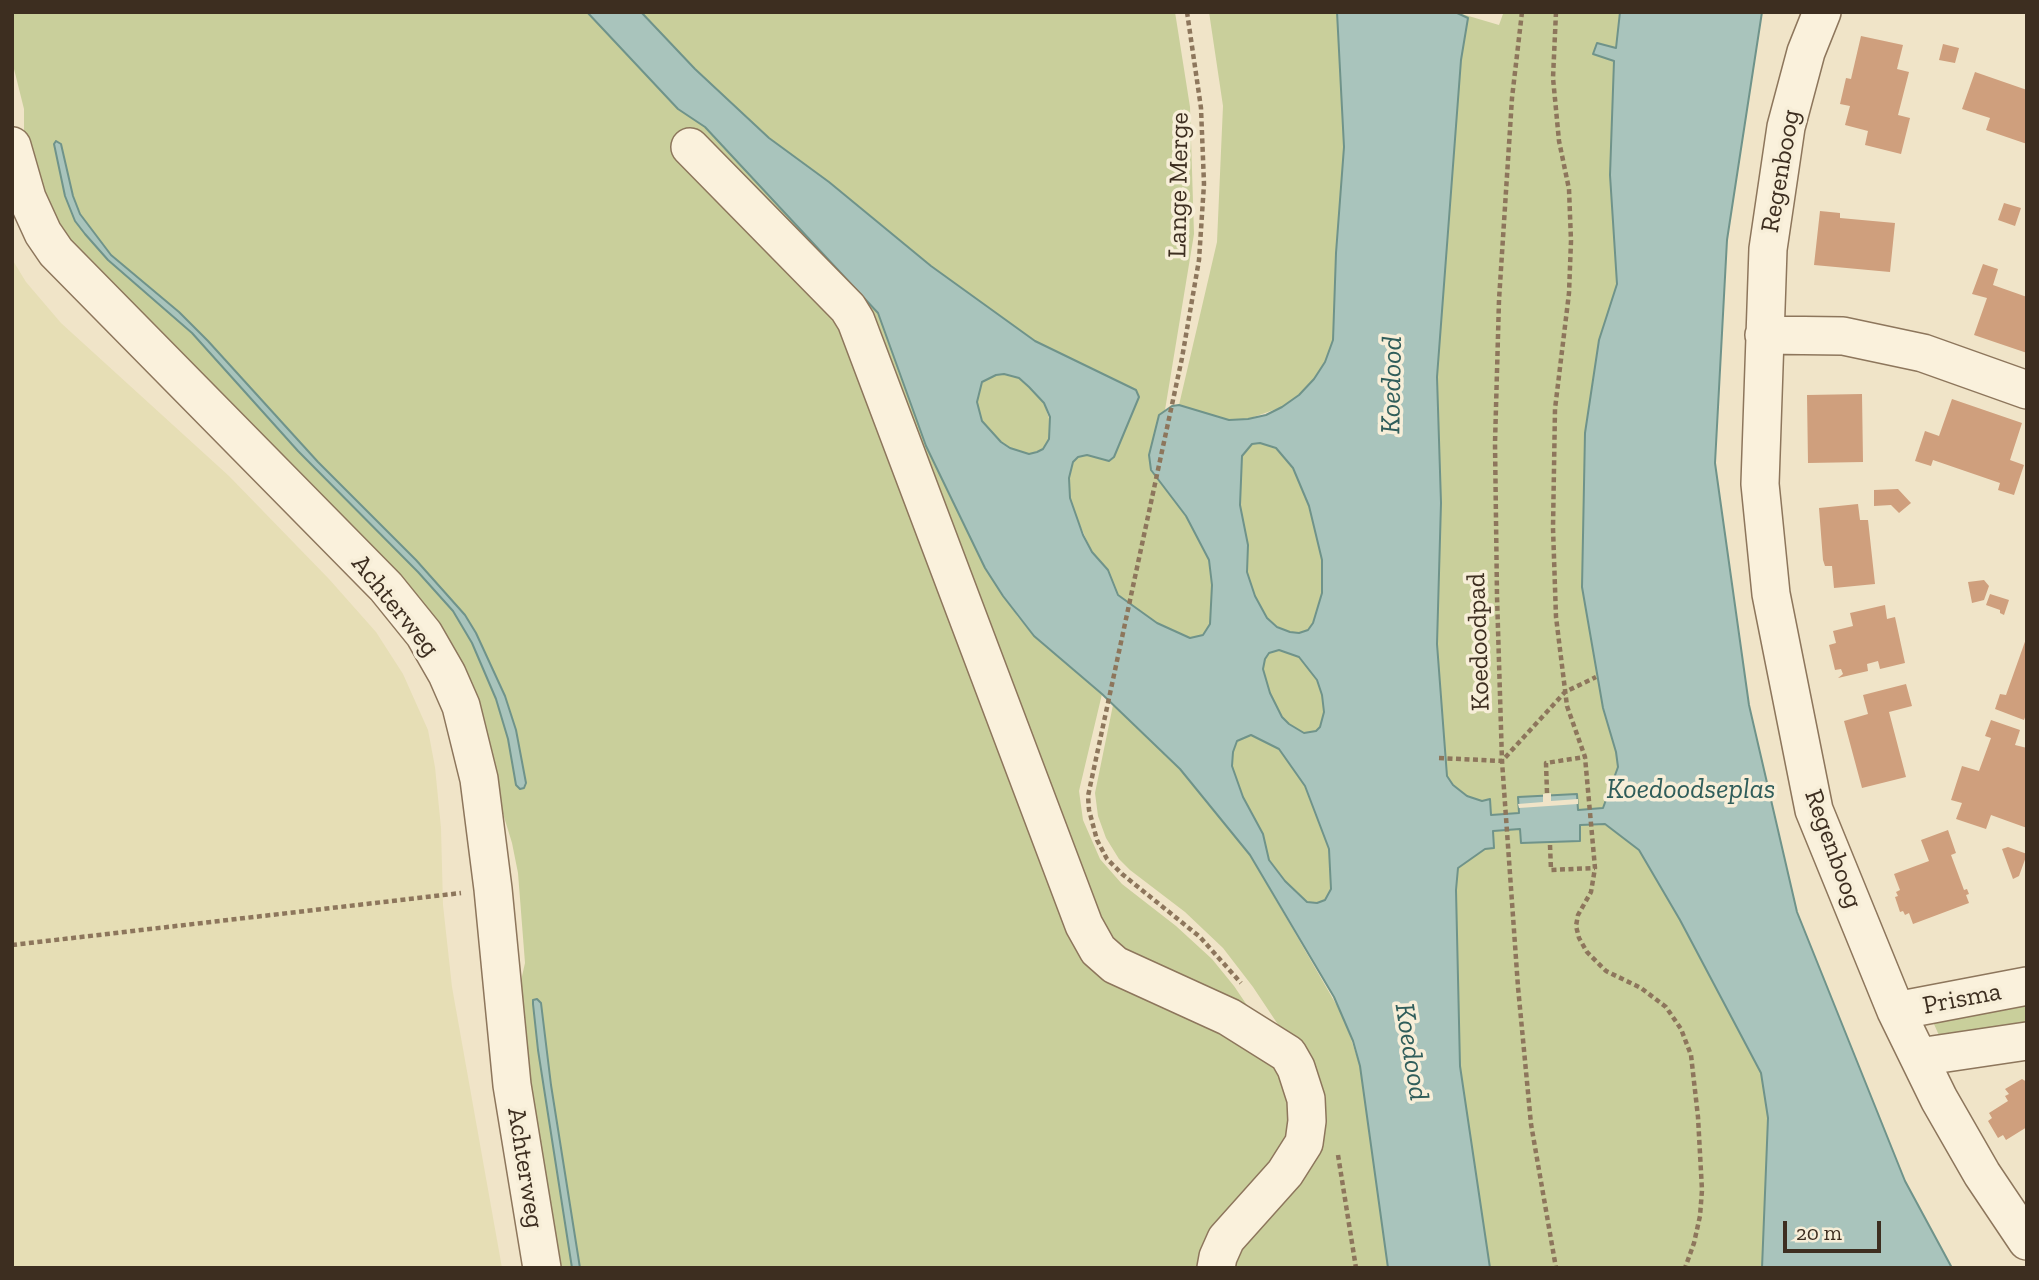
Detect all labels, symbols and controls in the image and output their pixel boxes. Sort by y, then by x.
street label: Regenboog [1755,107,1807,235]
street label: Lange Merge [1162,112,1196,258]
water label: Koedood [1374,336,1410,434]
street label: Achterweg [345,549,445,663]
street label: Koedoodpad [1461,572,1497,712]
water label: Koedoodseplas [1606,773,1776,807]
street label: Regenboog [1797,785,1869,913]
street label: Prisma [1920,976,2004,1022]
water label: Koedood [1387,1001,1435,1103]
street label: Achterweg [500,1105,550,1231]
scale bar [1787,1206,1885,1250]
text: 20 m [1796,1220,1842,1245]

